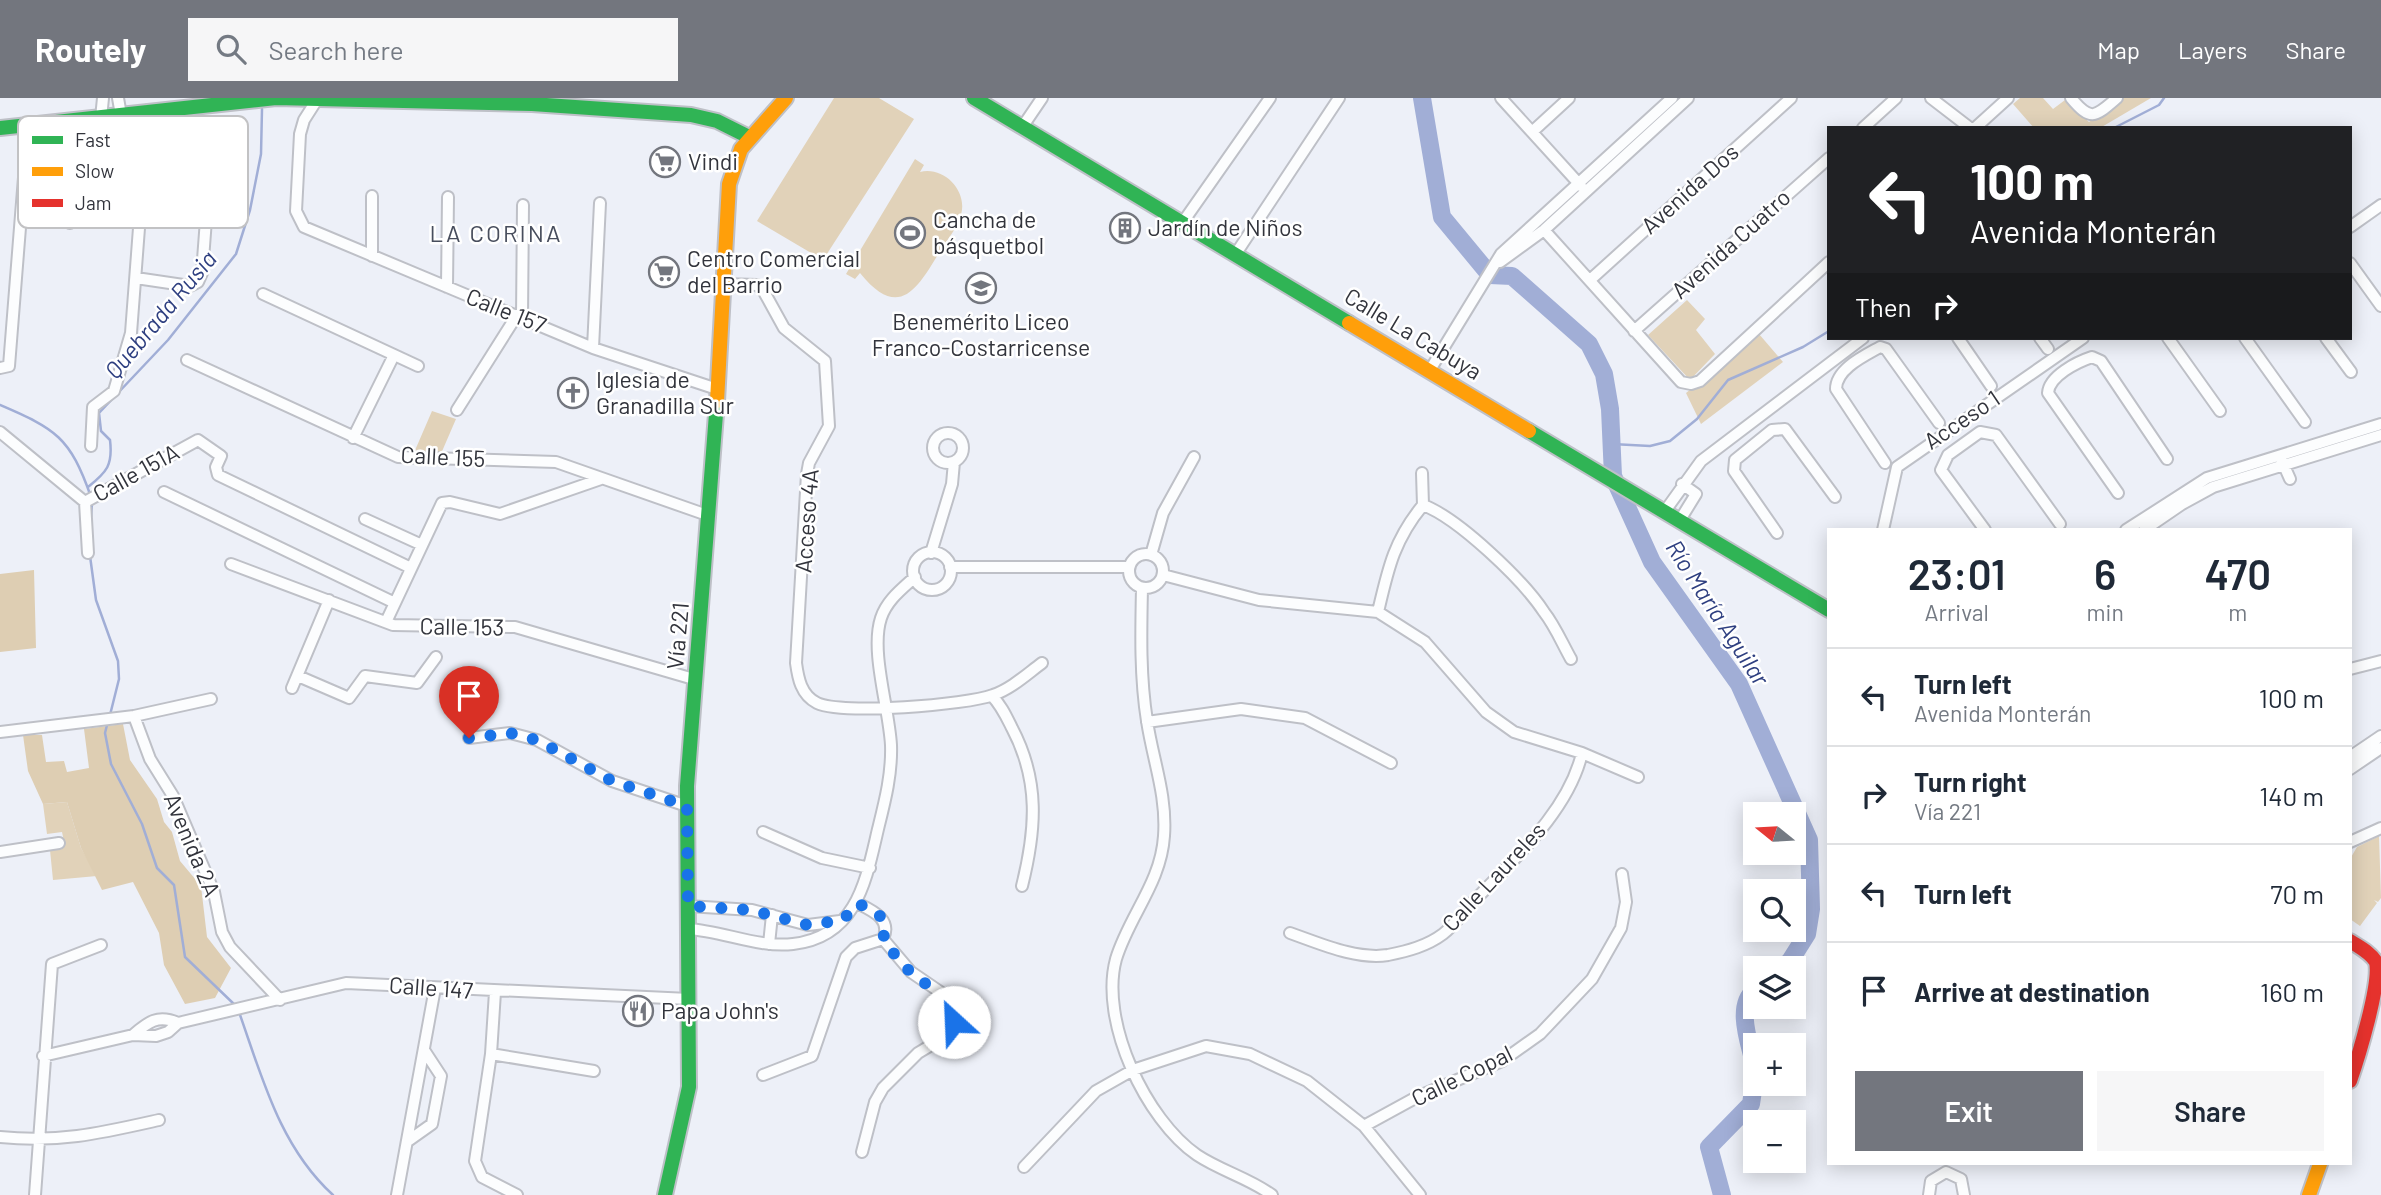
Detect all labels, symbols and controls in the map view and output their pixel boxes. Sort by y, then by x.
search box [188,18,678,81]
text: Routely [35,29,146,69]
icon: search [212,30,250,68]
text: Search here [268,34,404,65]
text: Map [2097,35,2140,64]
text: Layers [2178,35,2247,64]
text: Share [2285,35,2346,64]
legend [18,116,248,228]
text: Fast [75,128,111,151]
street label: Avenida Dos [1635,137,1744,239]
supermarket icon: Vindi [648,145,682,179]
place label: Vindi [688,147,738,175]
text: 100 m [1970,151,2094,210]
icon: left [1855,154,1946,245]
text: Slow [75,159,114,182]
street label: Avenida Cuatro [1665,183,1796,304]
text: Jam [75,191,111,214]
place label: Cancha de básquetbol [933,205,1044,259]
building icon: Jardín de Niños [1108,211,1142,245]
text: Avenida Monterán [1970,211,2217,249]
place label: Jardín de Niños [1148,213,1303,241]
sports icon: Cancha de básquetbol [893,216,927,250]
district label: LA CORINA [429,218,563,247]
water label: Quebrada Rusia [98,244,222,384]
place label: Centro Comercial del Barrio [687,244,860,298]
supermarket icon: Centro Comercial del Barrio [647,255,681,289]
school or university icon: Benemérito Liceo Franco-Costarricense [964,271,998,305]
street label: Calle 157 [462,281,551,339]
street label: Calle La Cabuya [1340,281,1487,385]
icon: right [1926,287,1964,325]
text: Then [1855,291,1912,322]
place label: Benemérito Liceo Franco-Costarricense [872,307,1090,361]
place label: Iglesia de Granadilla Sur [596,365,734,419]
church icon: Iglesia de Granadilla Sur [556,376,590,410]
street label: Acceso 1 [1918,384,2005,455]
street label: Calle 151A [88,437,184,507]
street label: Calle 155 [400,440,486,472]
street label: Acceso 4A [788,468,824,574]
water label: Río María Aguilar [1660,534,1777,692]
text: 23:01 [1908,548,2006,598]
text: 6 [2094,548,2116,598]
text: 470 [2205,548,2271,598]
text: Arrival [1925,598,1989,626]
text: min [2087,598,2124,626]
text: m [2228,598,2247,626]
street label: Vía 221 [660,601,694,671]
street label: Calle 153 [419,611,505,641]
pin [439,666,499,738]
text: Turn left [1914,668,2012,699]
icon: arrive [450,677,488,715]
icon: left [1855,678,1893,716]
text: 100 m [2259,682,2324,713]
text: Avenida Monterán [1914,699,2091,727]
text: Turn right [1914,766,2027,797]
icon: right [1855,776,1893,814]
text: 140 m [2259,780,2324,811]
street label: Avenida 2A [159,789,227,901]
text: Vía 221 [1914,797,1981,825]
north arrow [1743,802,1806,864]
map controls [1743,802,1806,1173]
street label: Calle Laureles [1436,816,1551,937]
icon: left [1855,874,1893,912]
text: Turn left [1914,878,2012,909]
text: 70 m [2270,878,2324,909]
button: search [1743,879,1806,942]
button: layers [1743,956,1806,1019]
street label: Calle 147 [388,970,474,1004]
icon: arrive [1855,972,1893,1010]
text: Arrive at destination [1914,976,2150,1007]
text: 160 m [2260,976,2324,1007]
position arrow [917,985,991,1059]
restaurant icon: Papa John's [621,994,655,1028]
place label: Papa John's [661,996,779,1024]
button: + [1743,1033,1806,1096]
street label: Calle Copal [1406,1039,1517,1112]
button: Exit [1855,1071,2083,1151]
button: Share [2097,1071,2324,1151]
button: − [1743,1110,1806,1173]

